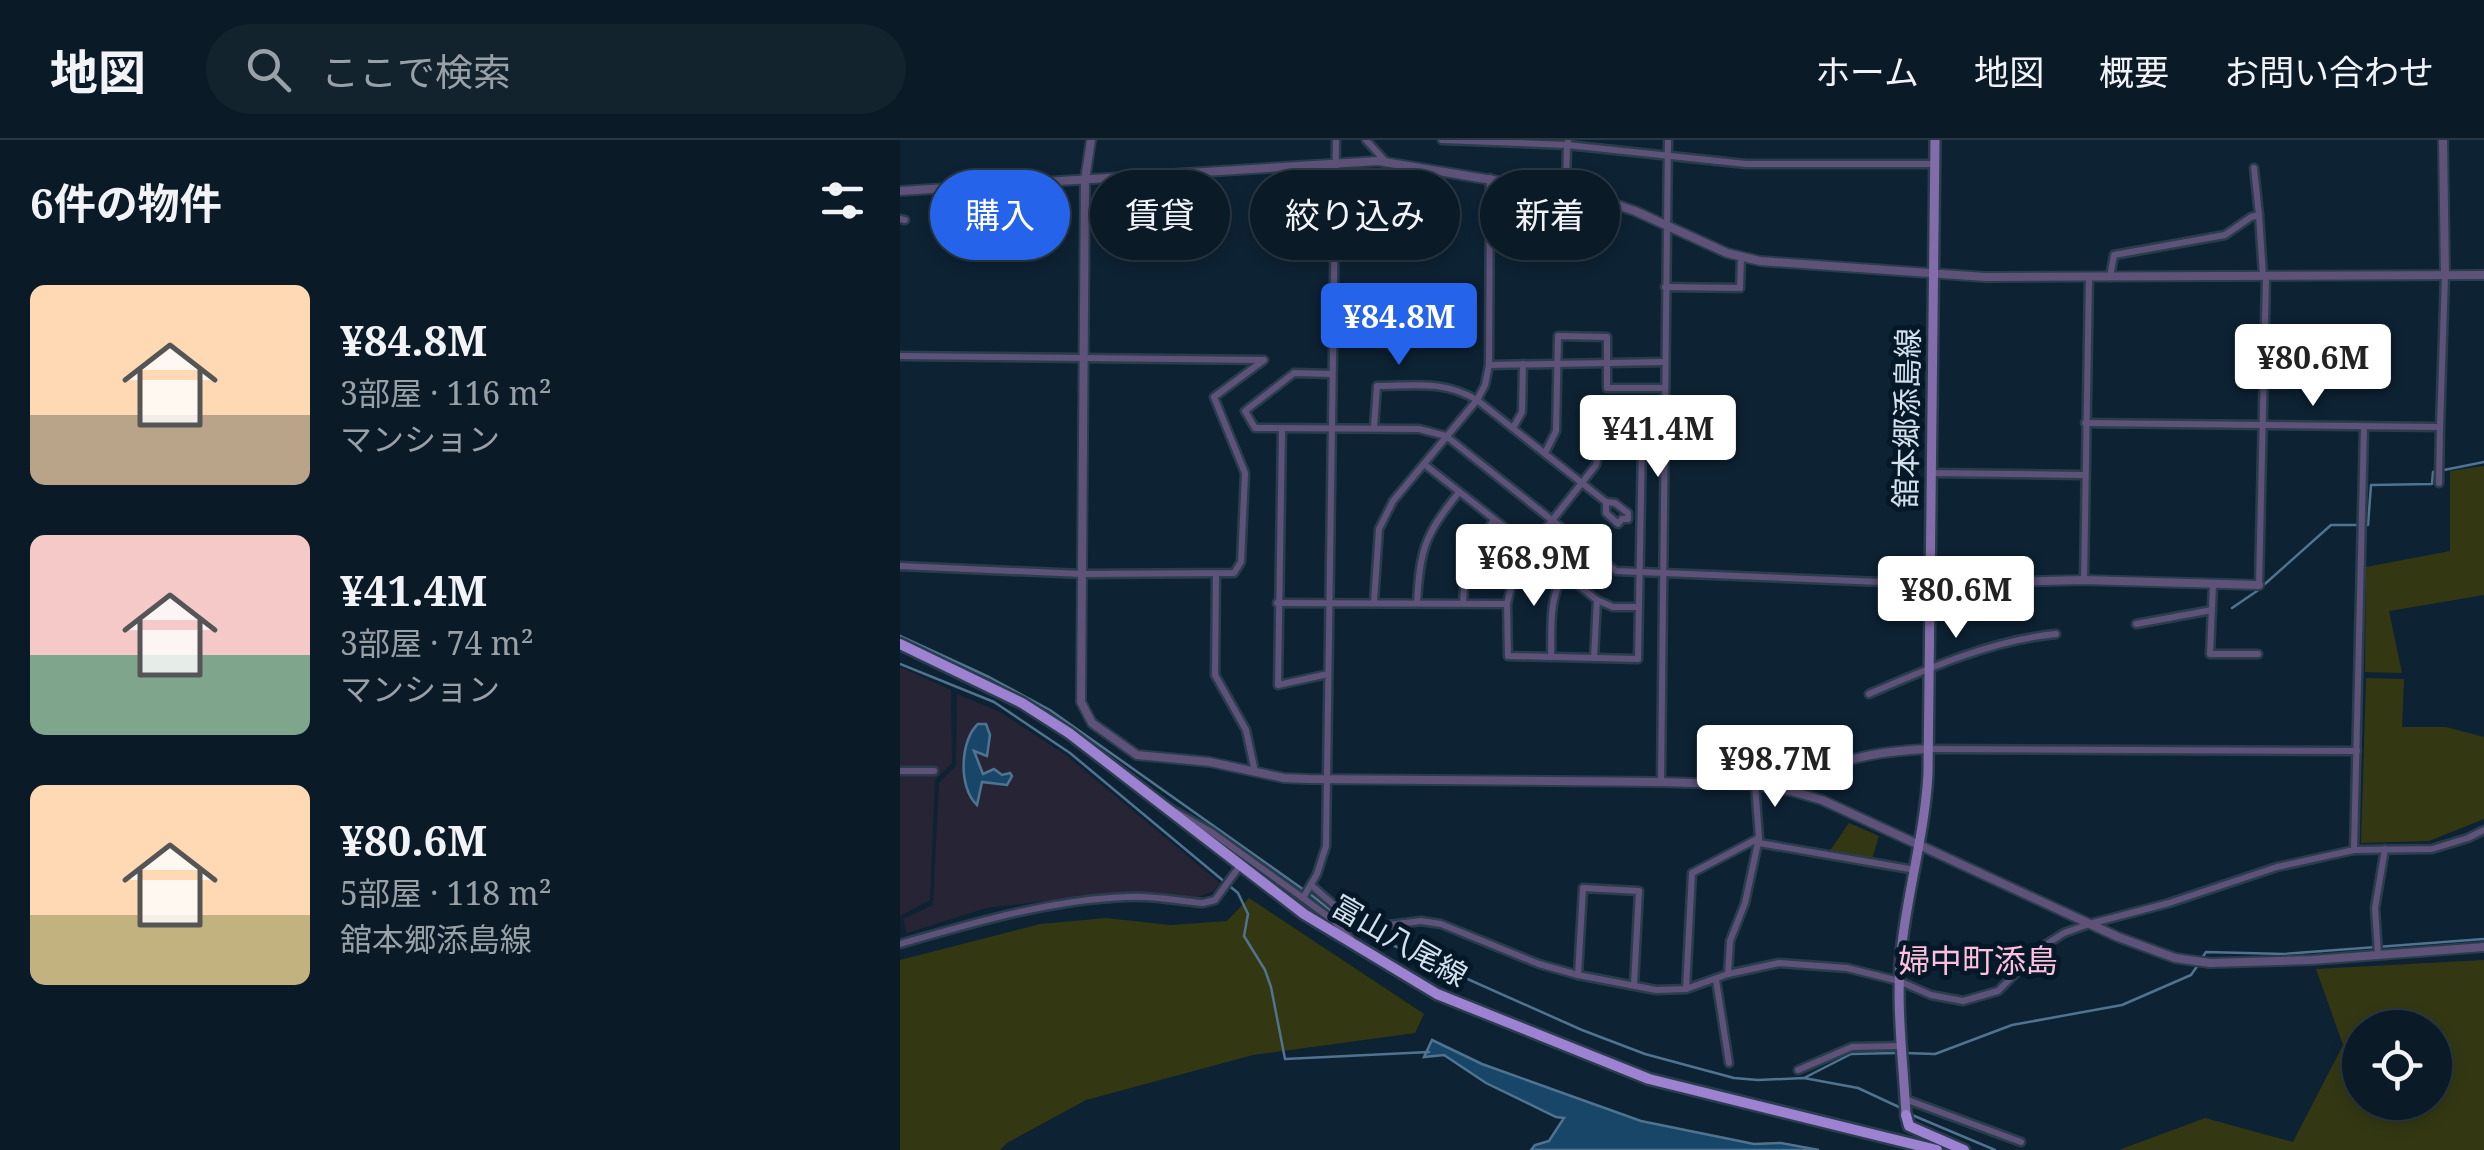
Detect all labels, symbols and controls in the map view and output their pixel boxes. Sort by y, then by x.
search box [206,24,906,114]
text: 地図 [50,39,146,104]
icon: search [241,42,296,97]
text: ここで検索 [321,45,511,97]
text: ホーム [1815,48,1919,95]
text: 地図 [1974,48,2044,95]
text: 概要 [2099,48,2169,95]
text: お問い合わせ [2224,48,2434,95]
chip: 購入 [930,170,1070,260]
chip: 賃貸 [1090,170,1230,260]
chip: 絞り込み [1250,170,1460,260]
chip: 新着 [1480,170,1620,260]
icon: filters [815,173,870,228]
text: 6件の物件 [30,174,222,231]
pin: ¥84.8M [1318,283,1480,368]
text: ¥84.8M [1343,294,1455,337]
text: ¥84.8M [340,311,487,368]
pin: ¥80.6M [2232,324,2394,409]
icon: home [110,325,230,445]
street label: 舘本郷添島線 [1884,328,1928,508]
text: ¥80.6M [2257,335,2369,378]
text: 3部屋 · 116 m² [340,371,552,414]
pin: ¥41.4M [1577,395,1739,480]
text: ¥41.4M [1602,406,1714,449]
text: マンション [340,417,500,460]
pin: ¥68.9M [1453,524,1615,609]
text: ¥68.9M [1478,535,1590,578]
pin: ¥80.6M [1875,556,2037,641]
text: ¥41.4M [340,561,487,618]
text: ¥80.6M [1900,567,2012,610]
icon: home [110,575,230,695]
text: 3部屋 · 74 m² [340,621,534,664]
text: マンション [340,667,500,710]
pin: ¥98.7M [1694,725,1856,810]
text: ¥98.7M [1719,736,1831,779]
text: ¥80.6M [340,811,487,868]
icon: home [110,825,230,945]
text: 5部屋 · 118 m² [340,871,552,914]
street label: 富山八尾線 [1325,885,1475,995]
text: 舘本郷添島線 [340,917,532,960]
district label: 婦中町添島 [1898,938,2058,981]
map controls [2342,1010,2452,1120]
button: locate [2342,1010,2452,1120]

